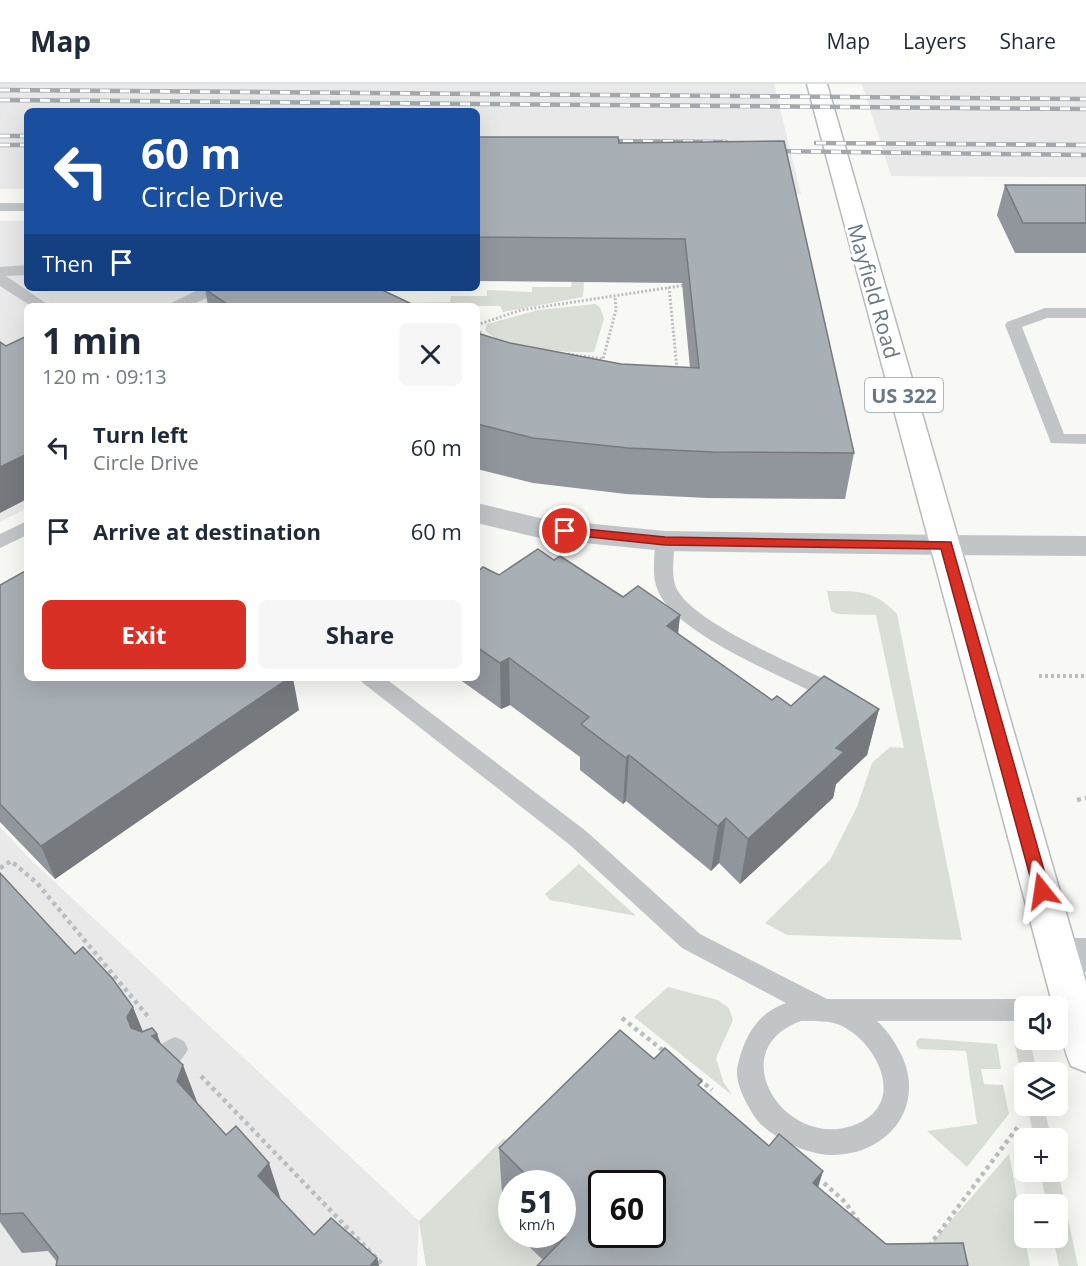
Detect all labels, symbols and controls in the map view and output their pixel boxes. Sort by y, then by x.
text: Map [30,22,91,60]
text: Map [827,27,870,55]
text: Layers [903,27,967,55]
text: Share [1000,27,1056,55]
text: 60 m [141,124,241,181]
icon: left [42,132,120,210]
text: Circle Drive [141,178,284,215]
street label: Mayfield Road [841,220,907,362]
icon: arrive [105,246,138,279]
text: Then [42,248,93,278]
text: 1 min [42,316,142,365]
button: close [399,323,462,386]
text: 120 m · 09:13 [42,363,167,390]
road number: US 322 [865,378,943,412]
text: Turn left [93,419,188,449]
icon: left [42,431,75,464]
text: 60 m [411,432,462,462]
text: Circle Drive [93,449,199,476]
pin [539,505,590,556]
icon: arrive [548,514,581,547]
icon: arrive [42,515,75,548]
text: Arrive at destination [93,516,321,546]
text: 60 m [411,516,462,546]
button: Exit [42,600,246,669]
button: Share [258,600,462,669]
position arrow [1010,859,1074,923]
map controls [1014,996,1068,1248]
button: sound [1014,996,1068,1050]
button: layers [1014,1062,1068,1116]
button: + [1014,1128,1068,1182]
speed limit sign: 60 [588,1170,666,1248]
text: 51 [520,1181,554,1222]
button: − [1014,1194,1068,1248]
text: km/h [519,1214,555,1234]

